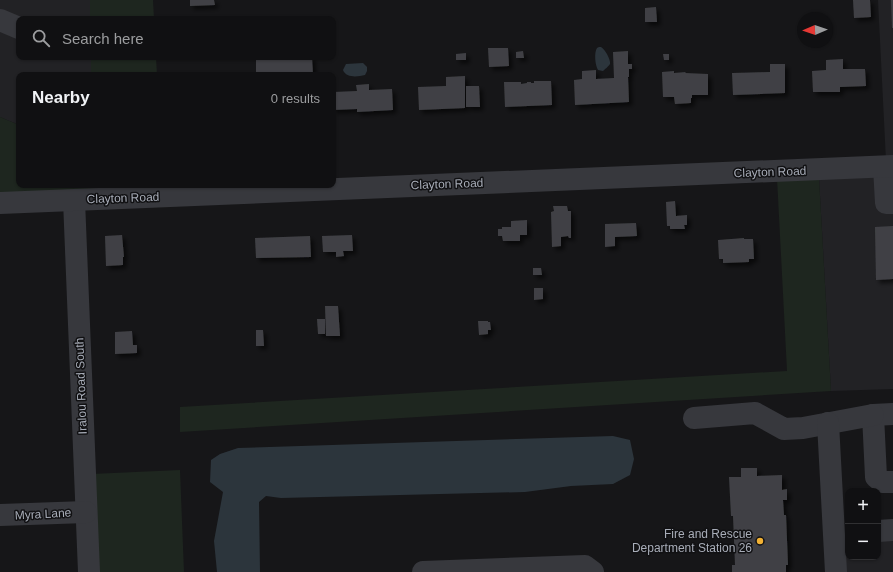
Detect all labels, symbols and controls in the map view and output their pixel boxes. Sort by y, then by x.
north arrow [797,12,833,48]
search box [16,16,336,60]
icon: search [30,27,52,49]
text: Search here [62,30,144,47]
text: Nearby [32,88,90,107]
text: 0 results [271,91,320,106]
street label: Clayton Road [733,164,807,180]
street label: Clayton Road [410,176,484,192]
street label: Clayton Road [86,190,160,206]
street label: Iralou Road South [72,337,90,435]
map controls [845,488,881,560]
button: + [845,488,881,524]
street label: Myra Lane [14,506,72,522]
button: − [845,524,881,560]
place label: Fire and Rescue Department Station 26 [632,527,752,555]
marker: Fire and Rescue Department Station 26 [755,536,765,546]

